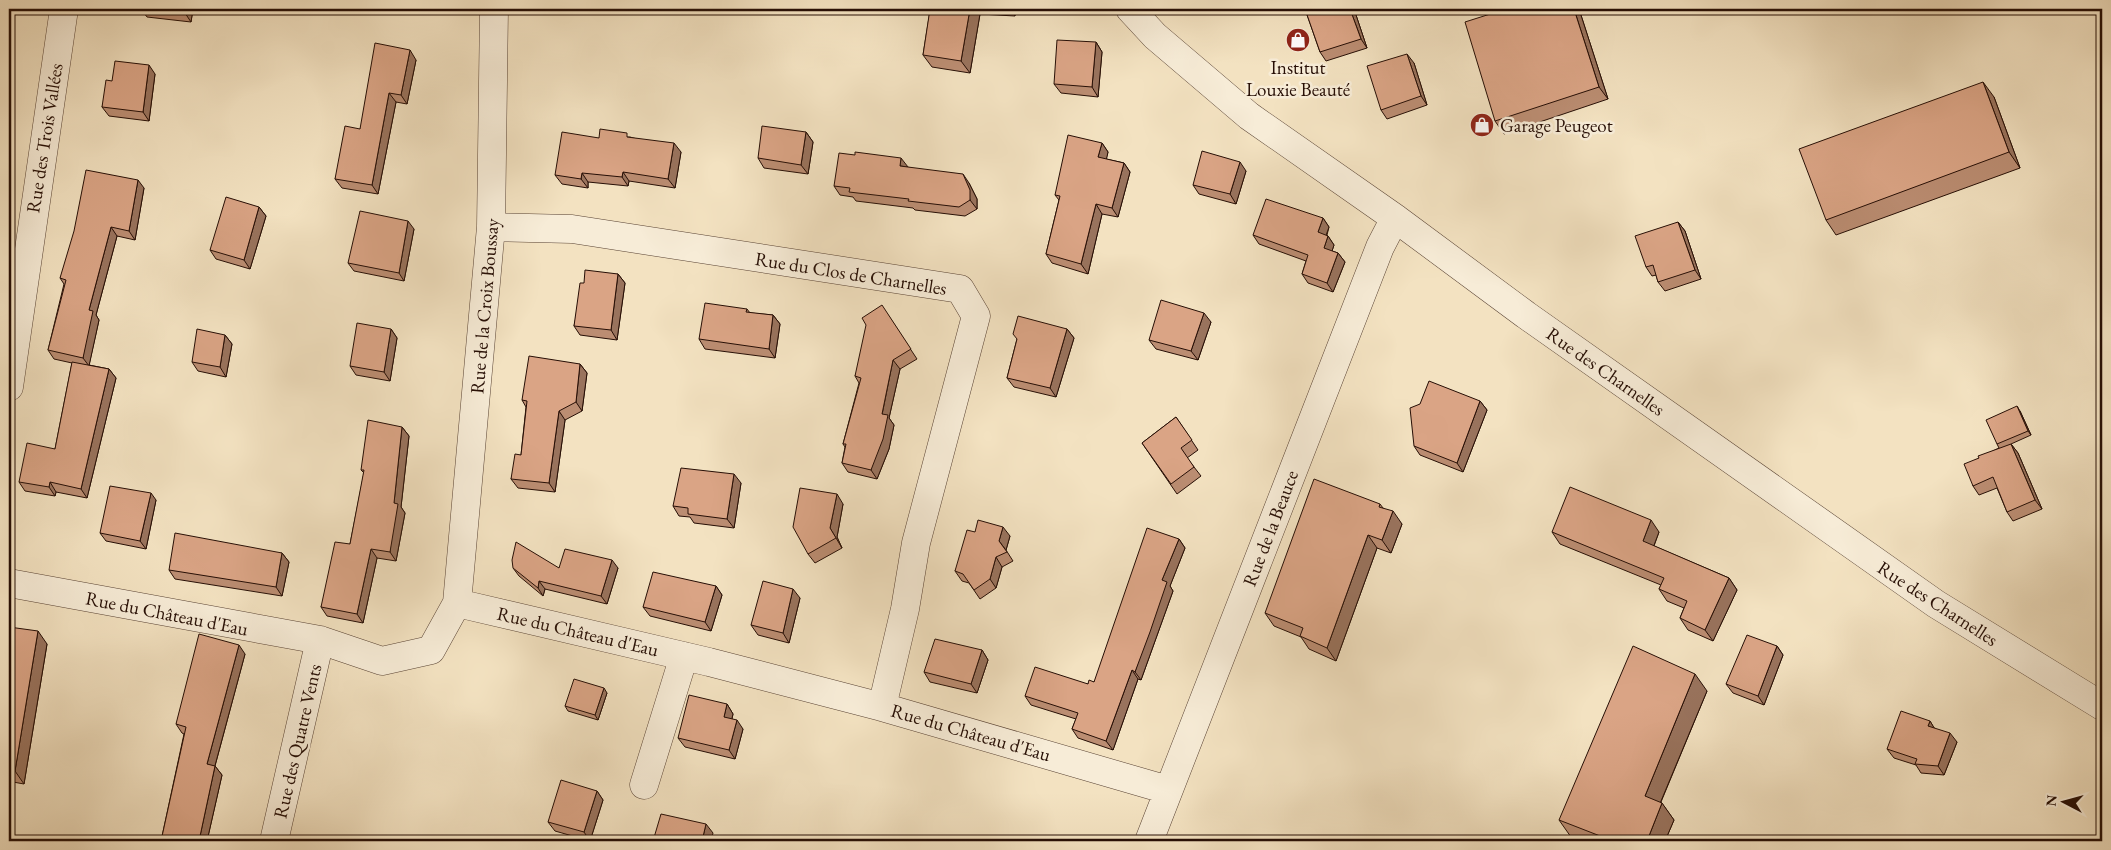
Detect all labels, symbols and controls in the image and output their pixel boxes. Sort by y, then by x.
shop icon: Institut Louxie Beauté [1285,27,1311,53]
place label: Institut Louxie Beauté [1246,55,1350,102]
street label: Rue des Trois Vallées [20,61,69,215]
shop icon: Garage Peugeot [1469,112,1495,138]
place label: Garage Peugeot [1500,113,1613,138]
street label: Rue de la Croix Boussay [464,217,505,395]
street label: Rue du Clos de Charnelles [753,246,949,301]
street label: Rue des Charnelles [1542,321,1670,422]
street label: Rue de la Beauce [1237,467,1304,590]
street label: Rue des Charnelles [1873,555,2003,652]
street label: Rue du Château d'Eau [83,585,250,642]
street label: Rue du Château d'Eau [495,601,661,662]
street label: Rue des Quatre Vents [268,661,327,821]
street label: Rue du Château d'Eau [888,698,1054,767]
north arrow [2038,778,2088,828]
text: N [2042,793,2061,807]

